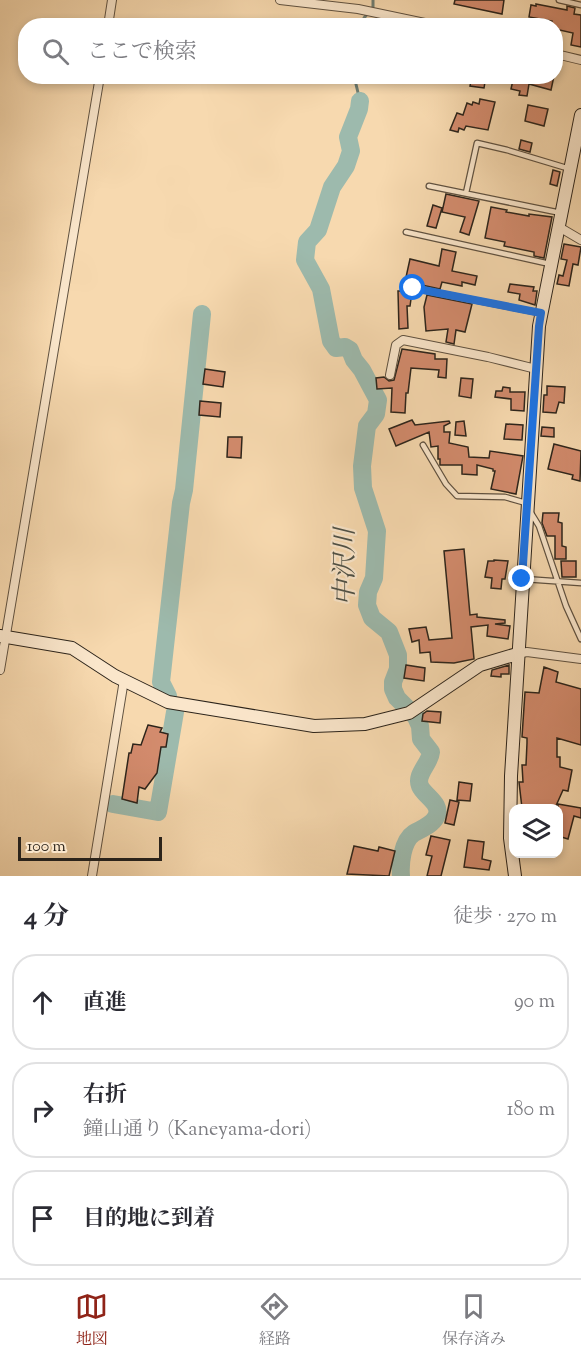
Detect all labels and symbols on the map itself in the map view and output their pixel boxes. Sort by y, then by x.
route start [399,274,425,300]
water label: 中沢川 [328,525,365,606]
route end [508,565,534,591]
scale bar [18,834,162,862]

